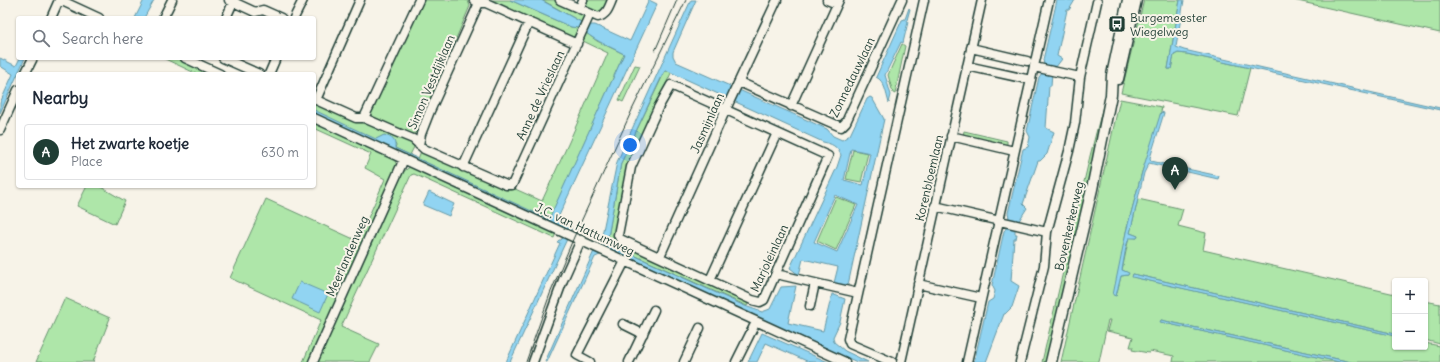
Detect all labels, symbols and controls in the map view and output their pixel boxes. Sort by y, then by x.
place label: Burgemeester Wiegelweg [1130,10,1207,39]
bus stop icon: Burgemeester Wiegelweg [1107,14,1127,34]
search box [16,16,316,60]
icon: search [30,27,52,49]
text: Search here [62,29,143,48]
street label: Simon Vestdijklaan [404,32,458,132]
street label: Zonnedauwlaan [826,34,878,119]
street label: Anne de Vrieslaan [513,48,567,142]
text: Nearby [32,87,88,109]
street label: Jasmijnlaan [687,90,727,156]
street label: Korenbloemlaan [912,133,946,223]
text: Het zwarte koetje [71,134,189,153]
your location [620,135,640,155]
text: A [42,144,50,161]
text: 630 m [261,144,299,161]
text: Place [71,153,102,170]
pin: A [1162,157,1188,190]
street label: Bovenkerkerweg [1051,180,1087,272]
street label: J.C. van Hattumweg [533,199,637,259]
street label: Meerlandenweg [322,213,372,299]
street label: Marjoleinlaan [747,222,791,294]
map controls [1392,278,1428,350]
button: + [1392,278,1428,314]
button: − [1392,314,1428,350]

